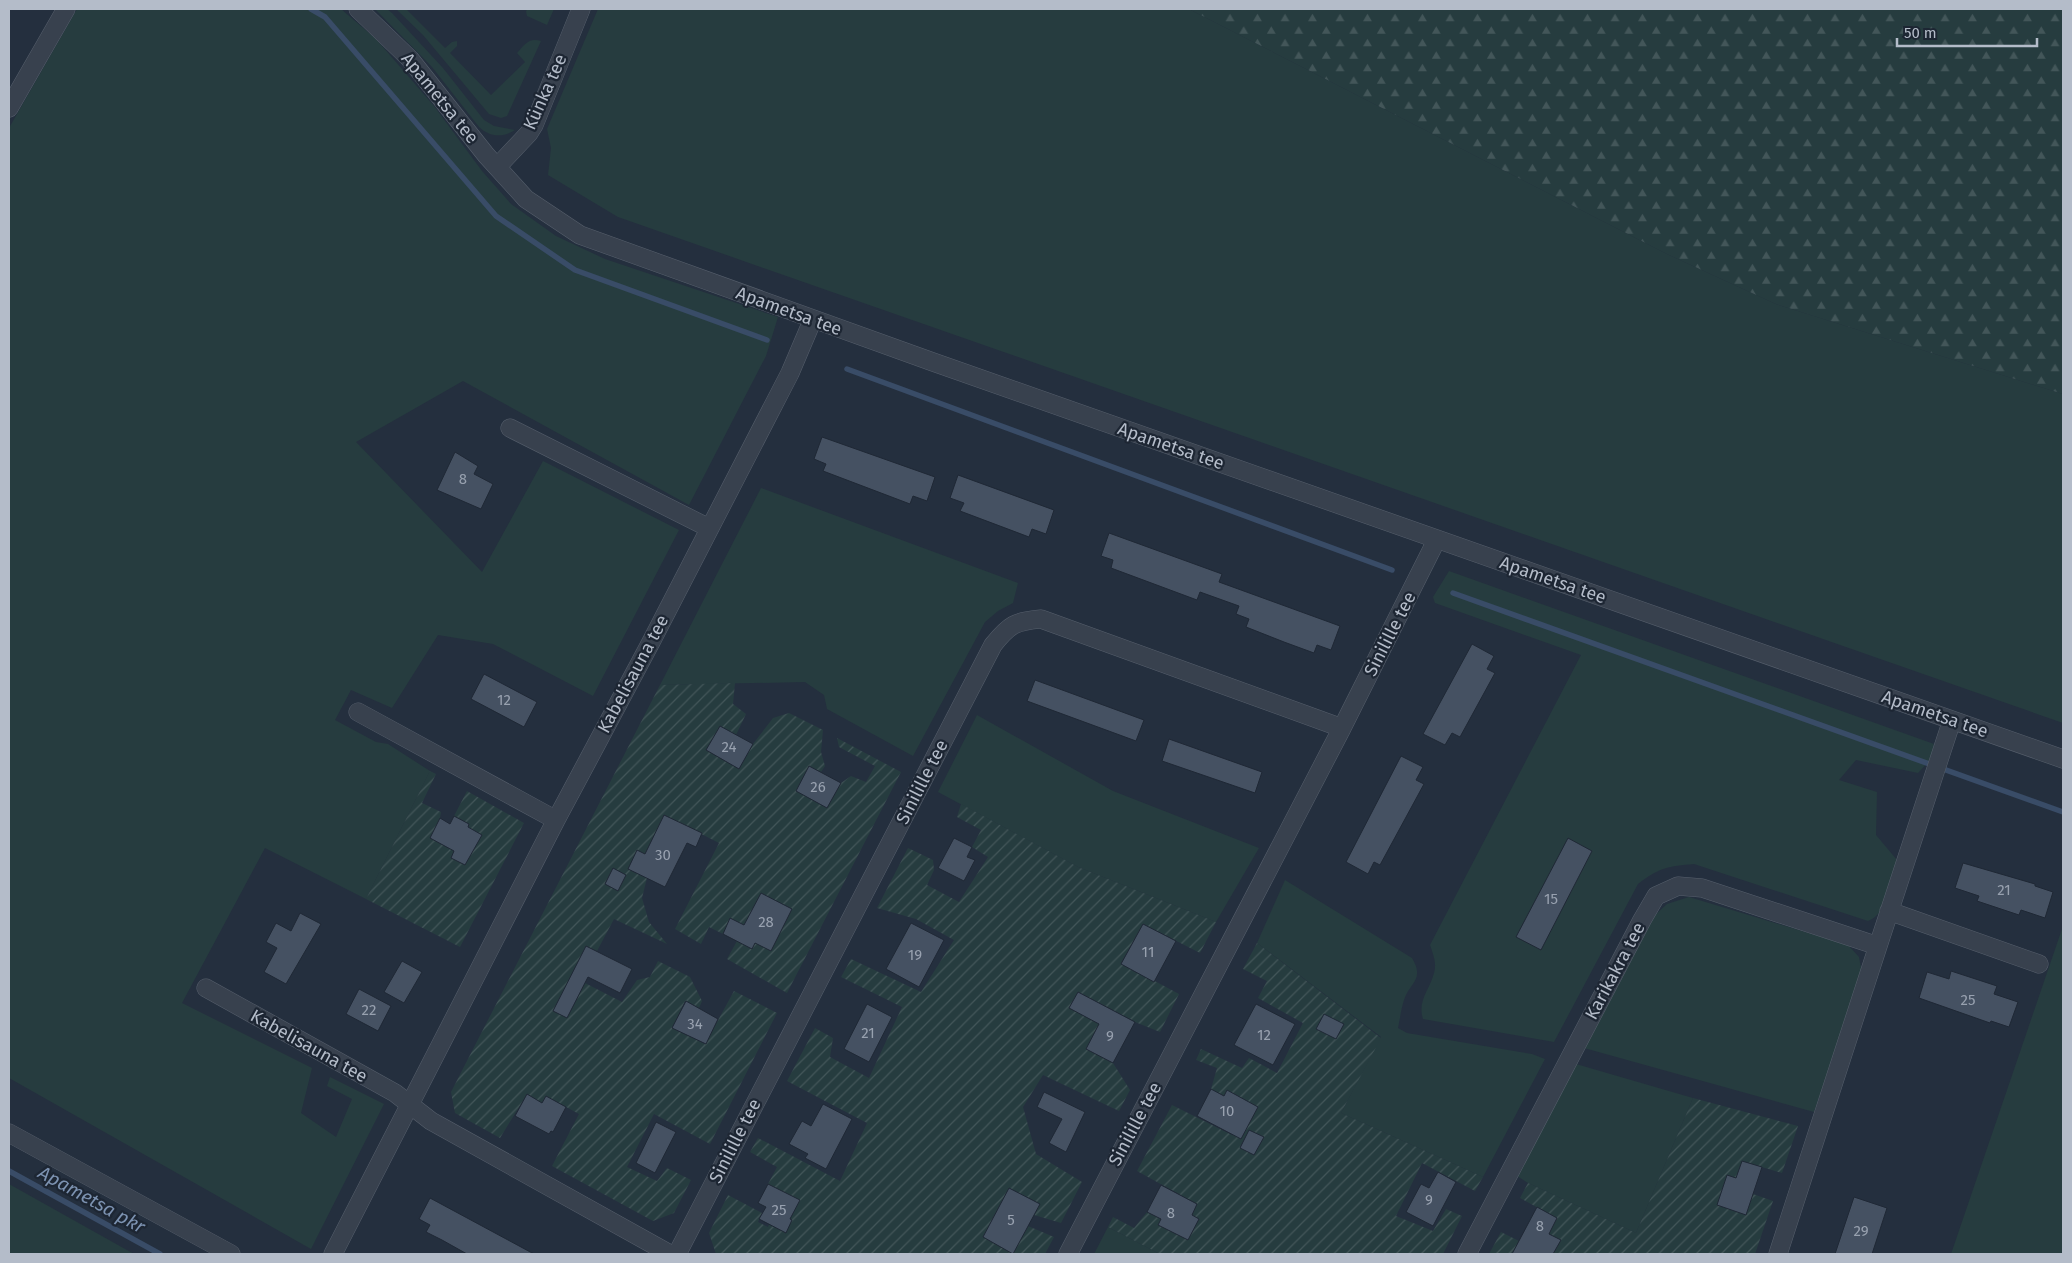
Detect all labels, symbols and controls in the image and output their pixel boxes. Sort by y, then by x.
scale bar [1897,15,2037,47]
text: 50 m [1904,24,1937,42]
street label: Apametsa tee [397,48,483,148]
street label: Künka tee [519,51,571,133]
street label: Apametsa tee [733,282,845,340]
street label: Apametsa tee [1115,418,1227,474]
house number: 8 [459,470,467,488]
street label: Apametsa tee [1497,552,1609,608]
street label: Sinilille tee [1359,588,1421,680]
street label: Kabelisauna tee [593,611,673,737]
street label: Apametsa tee [1879,686,1991,742]
house number: 12 [497,691,511,709]
street label: Sinilille tee [891,736,953,828]
house number: 24 [721,738,737,756]
house number: 26 [810,778,826,796]
house number: 30 [655,846,671,864]
house number: 21 [1997,881,2011,899]
house number: 15 [1544,890,1558,908]
house number: 28 [758,913,774,931]
street label: Karikakra tee [1580,919,1650,1023]
house number: 11 [1142,943,1154,961]
house number: 19 [908,946,922,964]
house number: 25 [1961,991,1975,1009]
house number: 22 [362,1001,376,1019]
street label: Kabelisauna tee [247,1005,371,1087]
house number: 34 [687,1015,703,1033]
house number: 21 [861,1024,875,1042]
house number: 12 [1257,1026,1271,1044]
house number: 9 [1106,1027,1114,1045]
street label: Sinilille tee [1104,1078,1166,1170]
street label: Sinilille tee [704,1095,766,1187]
house number: 10 [1220,1102,1234,1120]
water label: Apametsa pkr [34,1160,150,1239]
house number: 9 [1425,1191,1433,1209]
house number: 25 [772,1201,786,1219]
house number: 8 [1167,1204,1175,1222]
house number: 5 [1007,1211,1015,1229]
house number: 8 [1536,1217,1544,1235]
house number: 29 [1853,1222,1869,1240]

